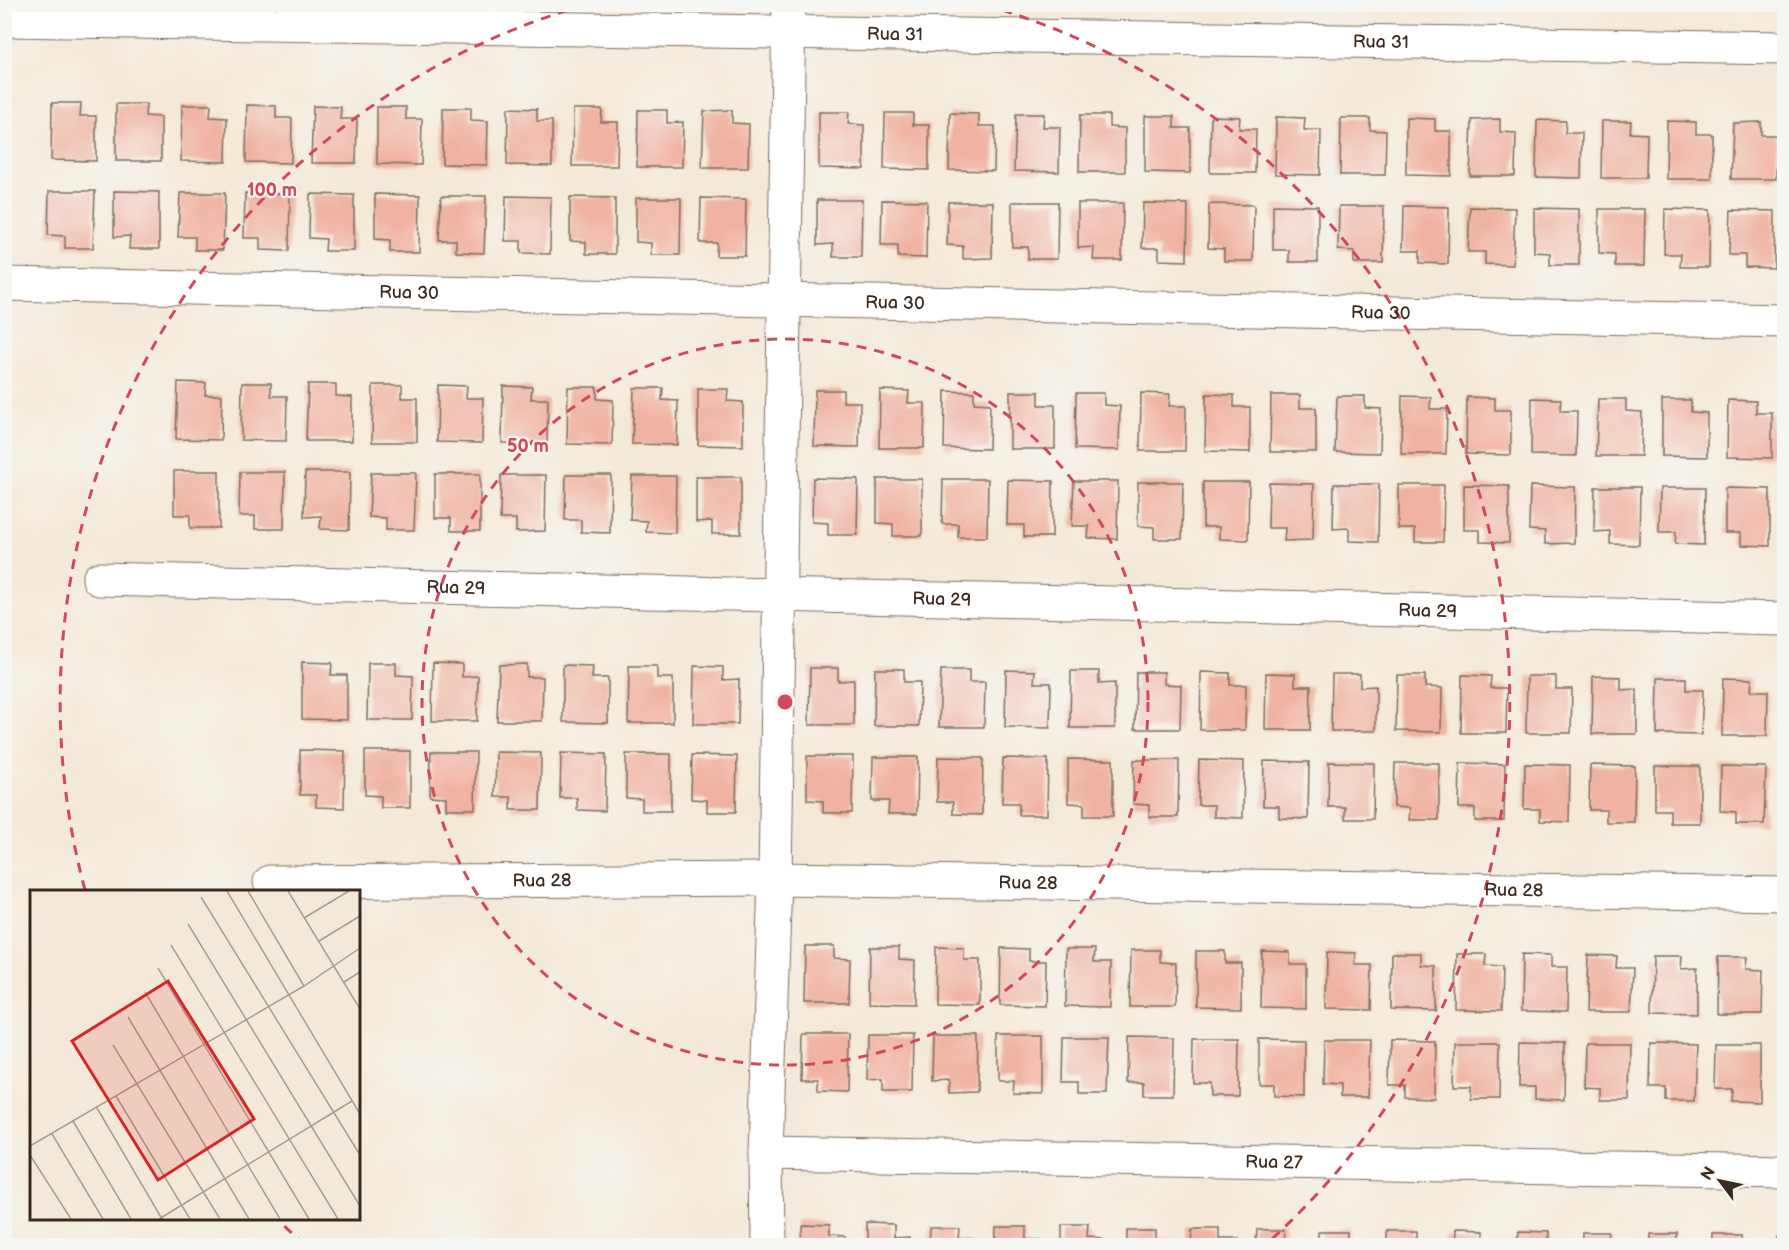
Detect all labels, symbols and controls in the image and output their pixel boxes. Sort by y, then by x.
street label: Rua 31 [867,23,923,45]
street label: Rua 31 [1353,31,1409,53]
text: 100 m [247,180,297,201]
street label: Rua 30 [379,281,439,304]
street label: Rua 30 [865,291,925,314]
street label: Rua 30 [1351,301,1411,324]
text: 50 m [507,436,549,457]
street label: Rua 29 [426,576,486,599]
street label: Rua 29 [912,588,971,610]
street label: Rua 29 [1398,599,1457,622]
centre of rings [775,692,795,712]
street label: Rua 28 [512,870,572,891]
street label: Rua 28 [998,872,1058,894]
street label: Rua 28 [1484,879,1544,901]
inset map [30,890,360,1220]
street label: Rua 27 [1245,1151,1303,1173]
north arrow [1690,1151,1750,1211]
text: N [1697,1164,1720,1184]

